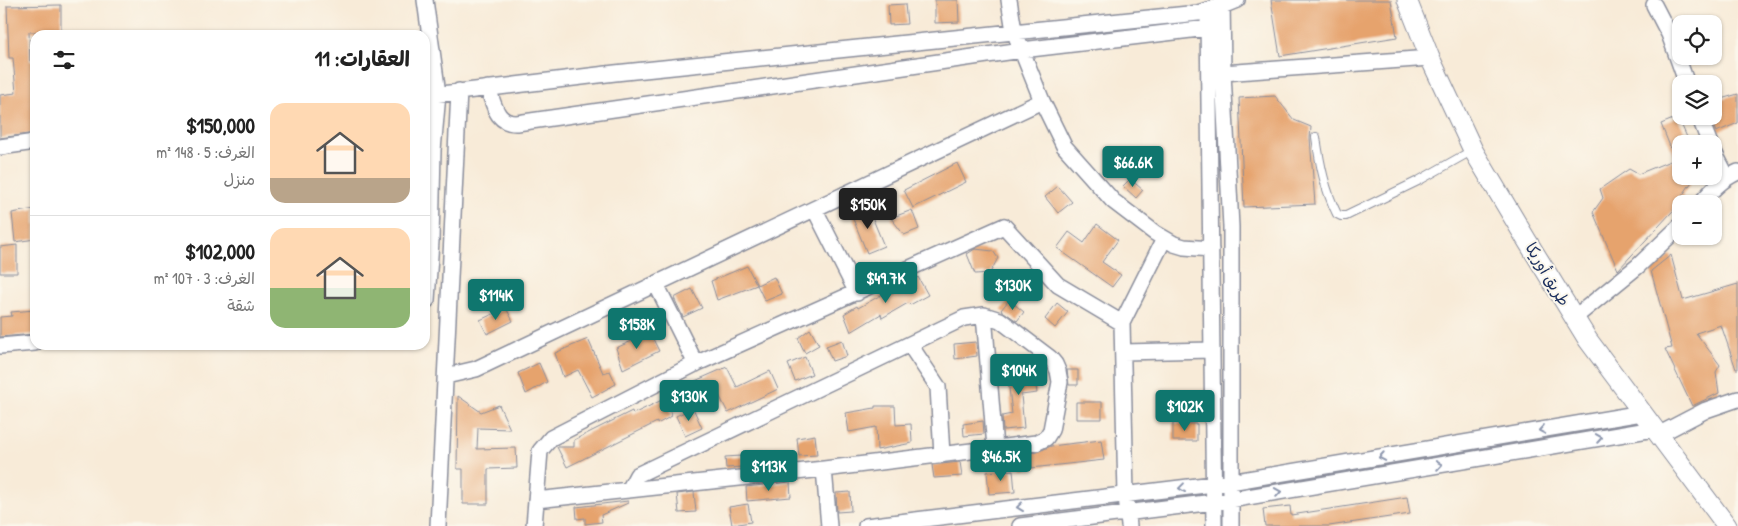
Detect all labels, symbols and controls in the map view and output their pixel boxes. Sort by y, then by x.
map controls [1672,15,1722,245]
button: locate [1672,15,1722,65]
text: العقارات: 11 [315,44,410,73]
icon: filters [50,46,78,74]
button: layers [1672,75,1722,125]
text: $150,000 [186,111,255,140]
icon: home [310,123,370,183]
button: + [1672,135,1722,185]
text: الغرف: 5 · 148 m² [156,141,255,163]
pin: $66.6K [1092,146,1174,188]
text: $66.6K [1113,151,1153,173]
text: منزل [223,168,255,190]
pin: $150K [833,188,903,230]
text: $150K [850,193,886,215]
button: − [1672,195,1722,245]
text: $102,000 [185,237,255,266]
street label: طريق أوريكا [1520,238,1576,310]
icon: home [310,248,370,308]
pin: $49.7K [845,262,927,304]
text: الغرف: 3 · 107 m² [154,267,255,289]
text: $49.7K [866,267,906,289]
pin: $130K [978,268,1048,311]
text: $130K [995,274,1031,296]
pin: $114K [461,278,531,321]
text: $114K [479,284,513,306]
text: شقة [227,294,255,316]
pin: $158K [602,308,672,350]
text: $158K [619,313,655,335]
pin: $104K [984,354,1054,396]
text: $104K [1001,359,1037,381]
pin: $130K [654,380,724,422]
text: $130K [671,385,707,407]
pin: $102K [1150,390,1220,432]
text: $102K [1167,395,1203,417]
one-way arrow [1537,424,1546,434]
one-way arrow [1595,433,1603,444]
pin: $46.5K [960,440,1042,482]
text: $46.5K [981,445,1021,467]
pin: $113K [734,450,804,492]
one-way arrow [1377,451,1386,461]
text: $113K [751,455,787,477]
one-way arrow [1434,460,1443,470]
one-way arrow [1177,482,1185,493]
one-way arrow [1274,487,1283,497]
one-way arrow [1016,501,1024,512]

